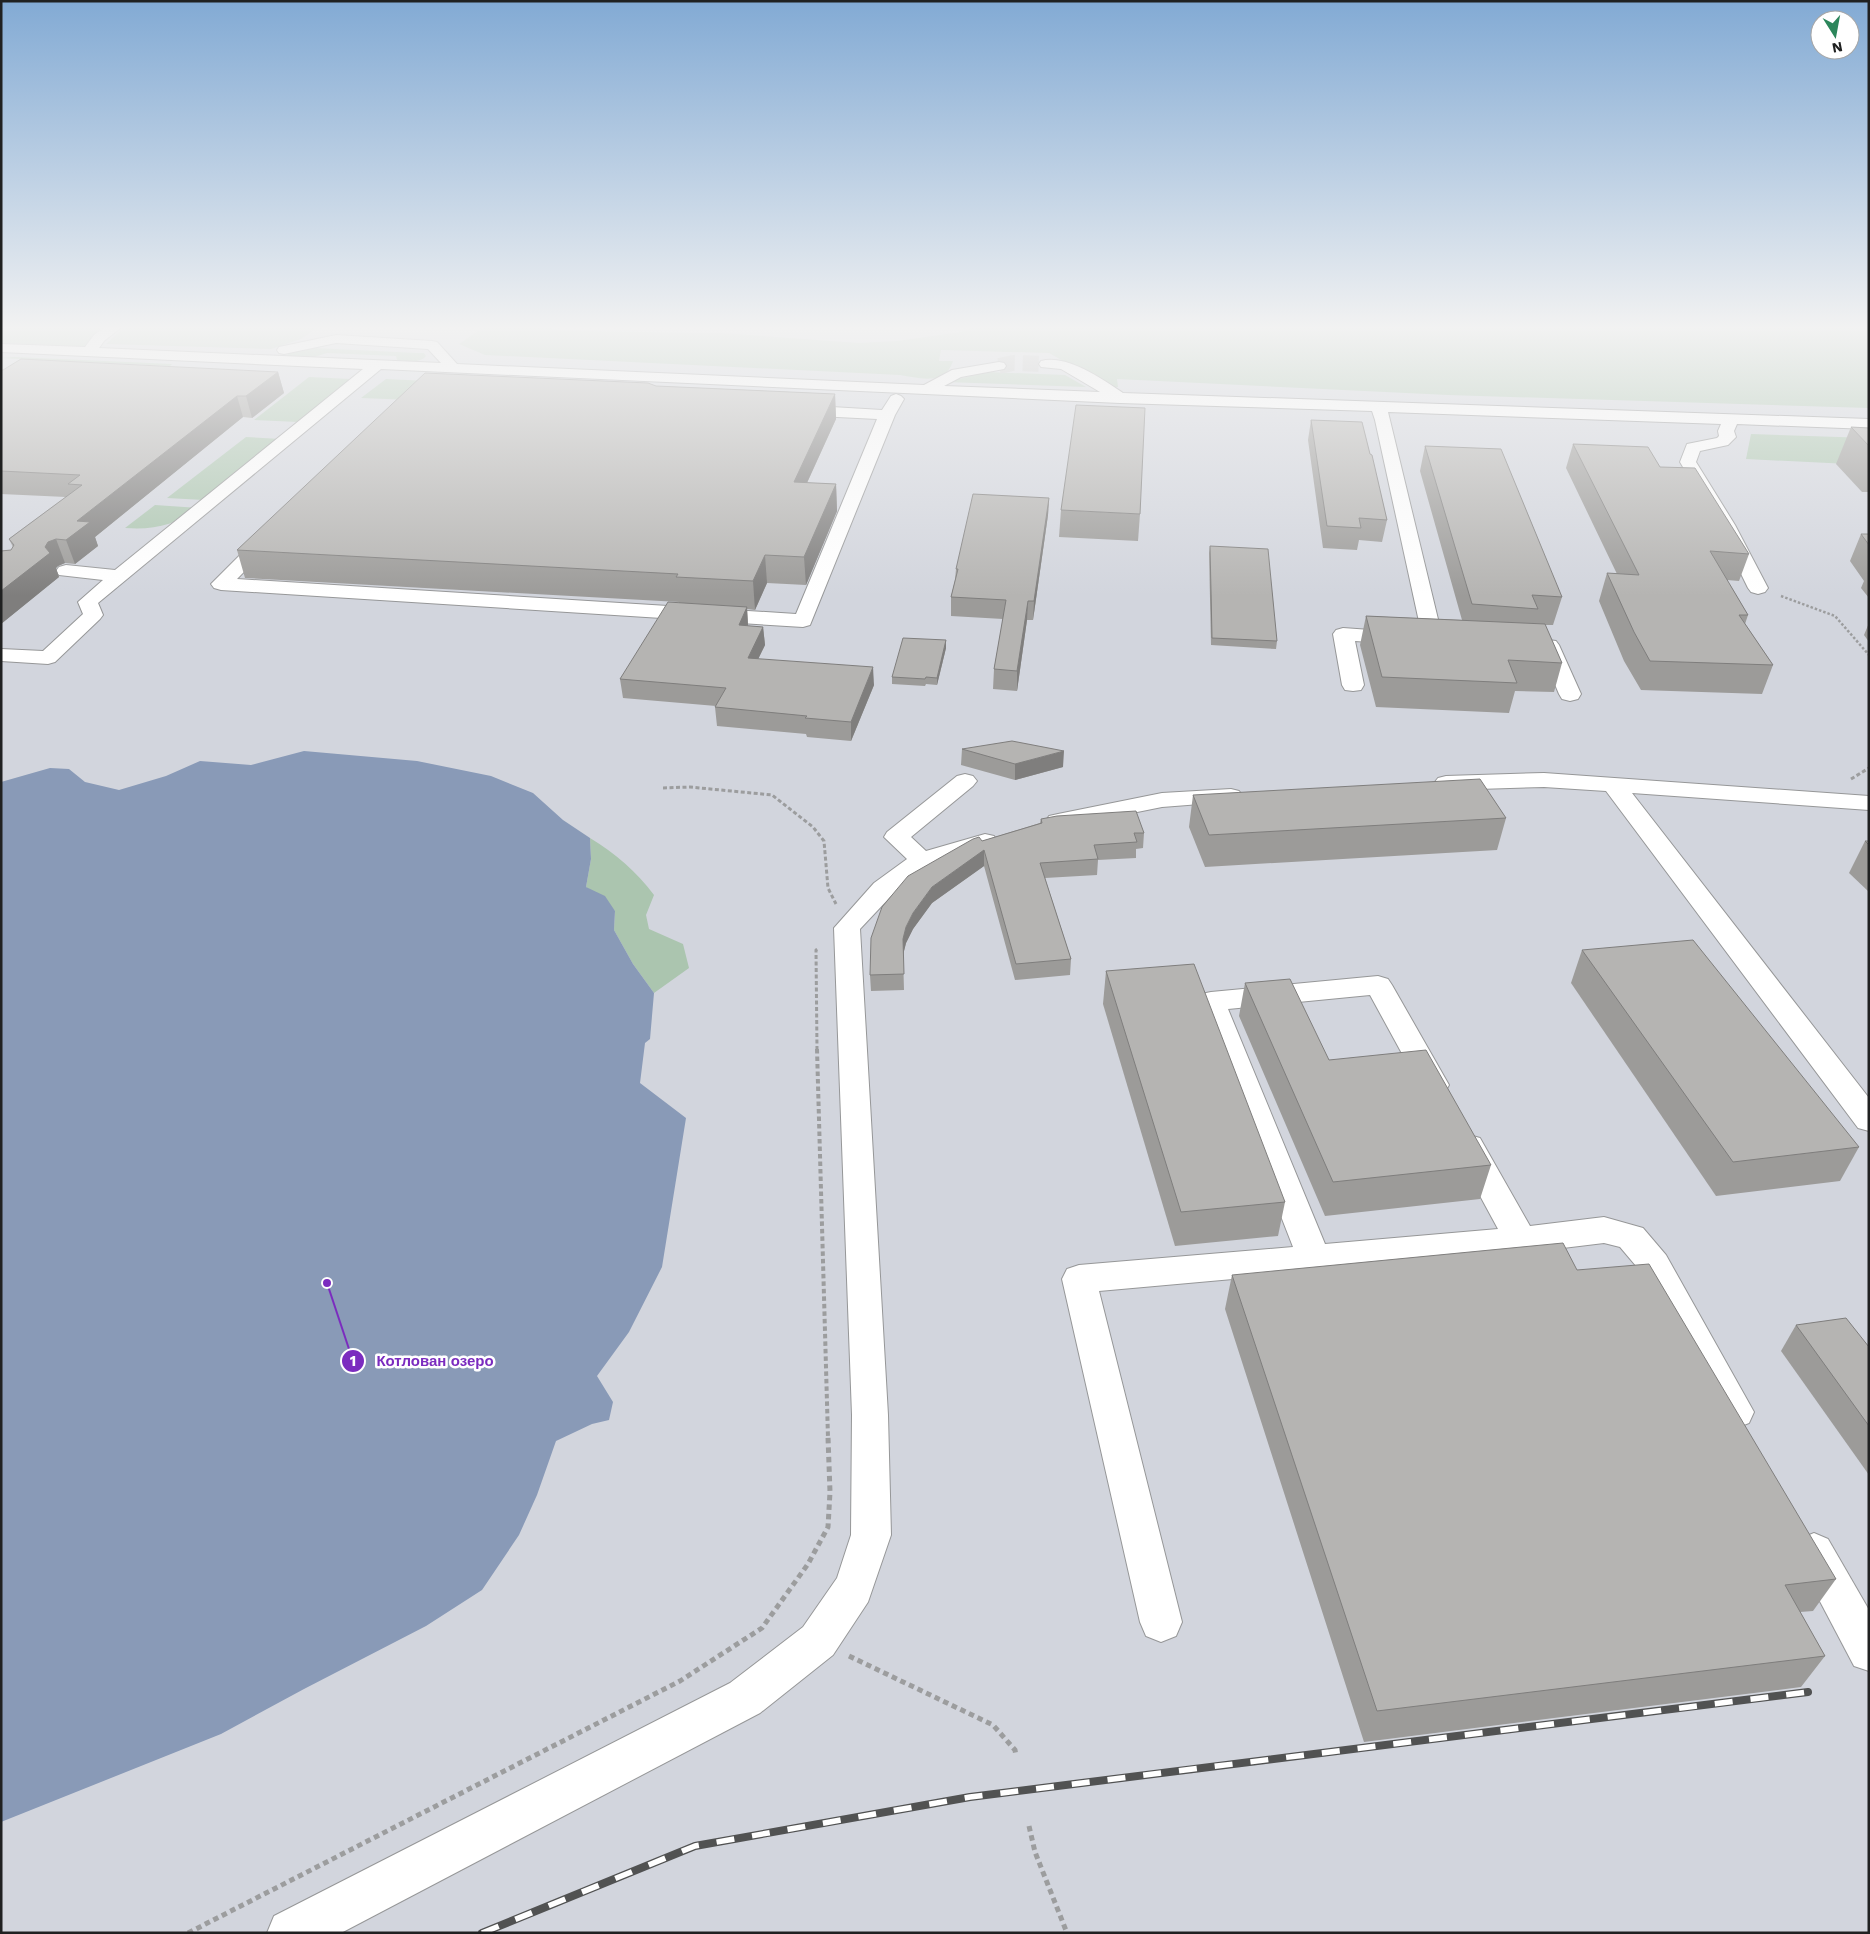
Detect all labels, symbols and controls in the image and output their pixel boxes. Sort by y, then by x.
north arrow [1810,10,1860,60]
text: N [1831,39,1844,57]
callout: Котлован озеро [341,1346,503,1376]
text: 1 [350,1352,356,1370]
text: Котлован озеро [376,1352,494,1370]

